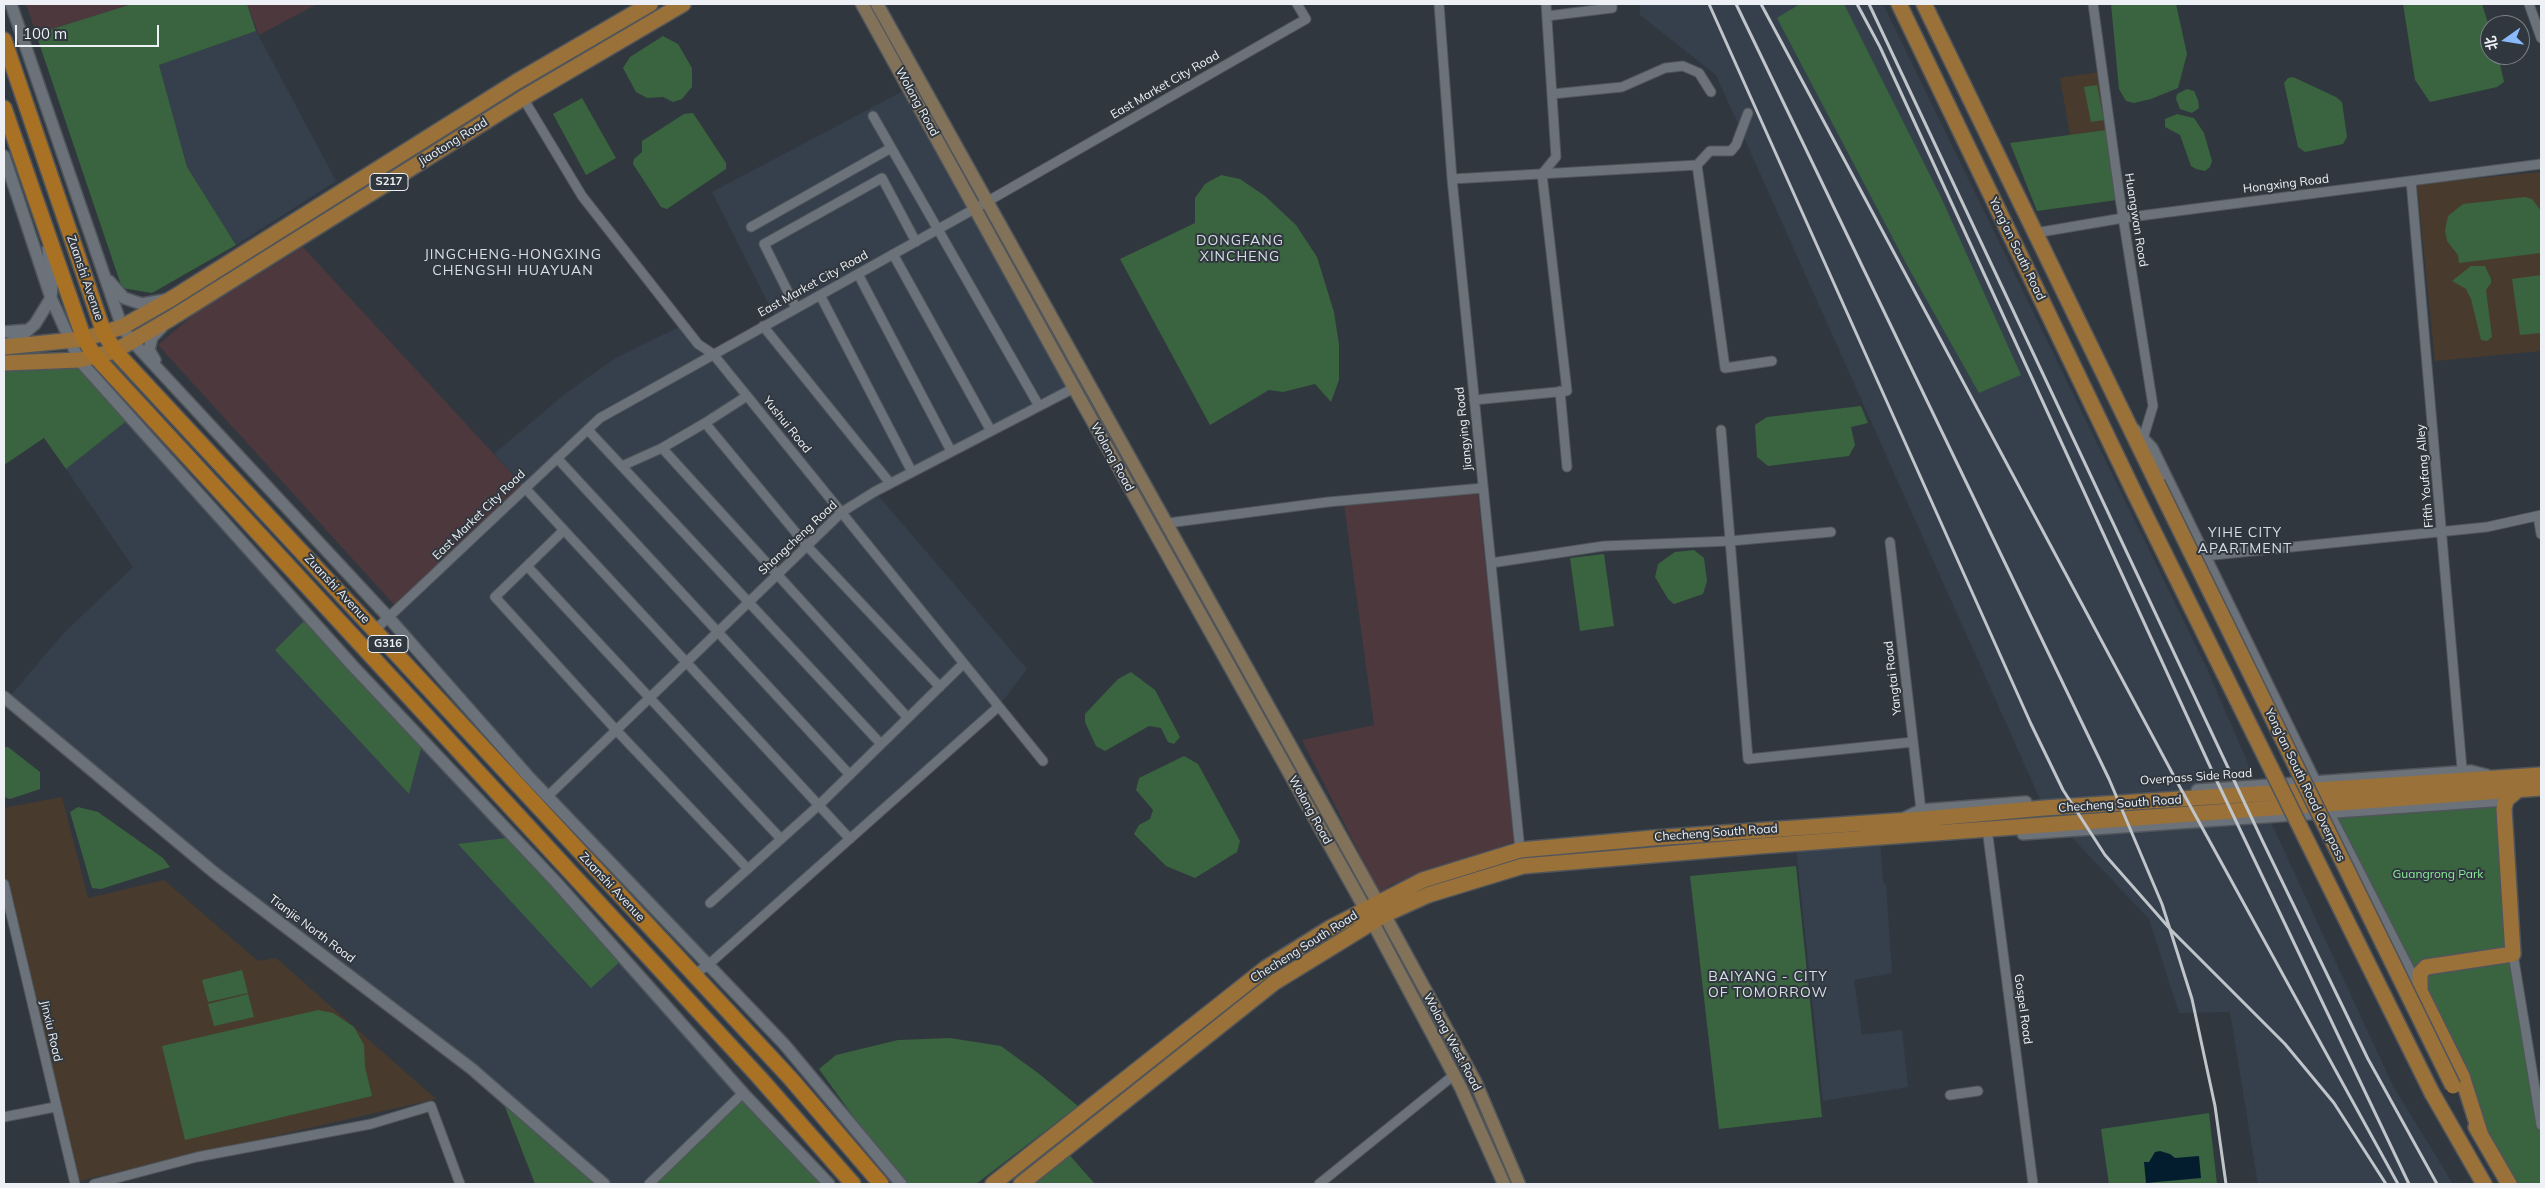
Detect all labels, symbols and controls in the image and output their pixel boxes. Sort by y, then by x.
scale bar [18,15,161,47]
north arrow [2480,15,2530,65]
text: 100 m [23,24,67,43]
text: 北 [2481,34,2502,52]
street label: East Market City Road [1108,48,1222,122]
street label: Wolong Road [892,65,942,139]
street label: Jiaotong Road [416,115,490,169]
street label: Huangwan Road [2121,172,2151,268]
street label: Hongxing Road [2242,172,2330,196]
road number: S217 [370,173,408,190]
street label: Yong'an South Road [1986,195,2048,303]
district label: DONGFANG XINCHENG [1195,233,1285,266]
street label: Zuanshi Avenue [64,234,106,322]
district label: JINGCHENG-HONGXING CHENGSHI HUAYUAN [422,247,604,280]
street label: East Market City Road [756,248,870,320]
street label: Jiangying Road [1452,386,1476,472]
street label: Yushui Road [760,394,814,456]
street label: Wolong Road [1087,420,1137,494]
street label: Fifth Youfang Alley [2413,424,2437,528]
street label: East Market City Road [430,467,528,563]
street label: Shangcheng Road [756,498,840,578]
district label: YIHE CITY APARTMENT [2197,525,2293,558]
street label: Zuanshi Avenue [301,552,373,626]
road number: G316 [368,636,408,652]
street label: Yangtai Road [1881,640,1905,716]
street label: Yong'an South Road Overpass [2262,706,2348,864]
street label: Overpass Side Road [2139,766,2253,788]
street label: Wolong Road [1285,773,1335,847]
street label: Checheng South Road [2058,793,2182,815]
street label: Checheng South Road [1654,822,1778,844]
street label: Zuanshi Avenue [576,850,648,924]
park label: Guangrong Park [2393,867,2483,881]
street label: Tianjie North Road [266,892,358,966]
street label: Checheng South Road [1248,908,1360,986]
district label: BAIYANG - CITY OF TOMORROW [1707,969,1829,1002]
street label: Gospel Road [2011,973,2035,1045]
street label: Wolong West Road [1420,991,1484,1093]
street label: Jinxiu Road [37,999,65,1063]

